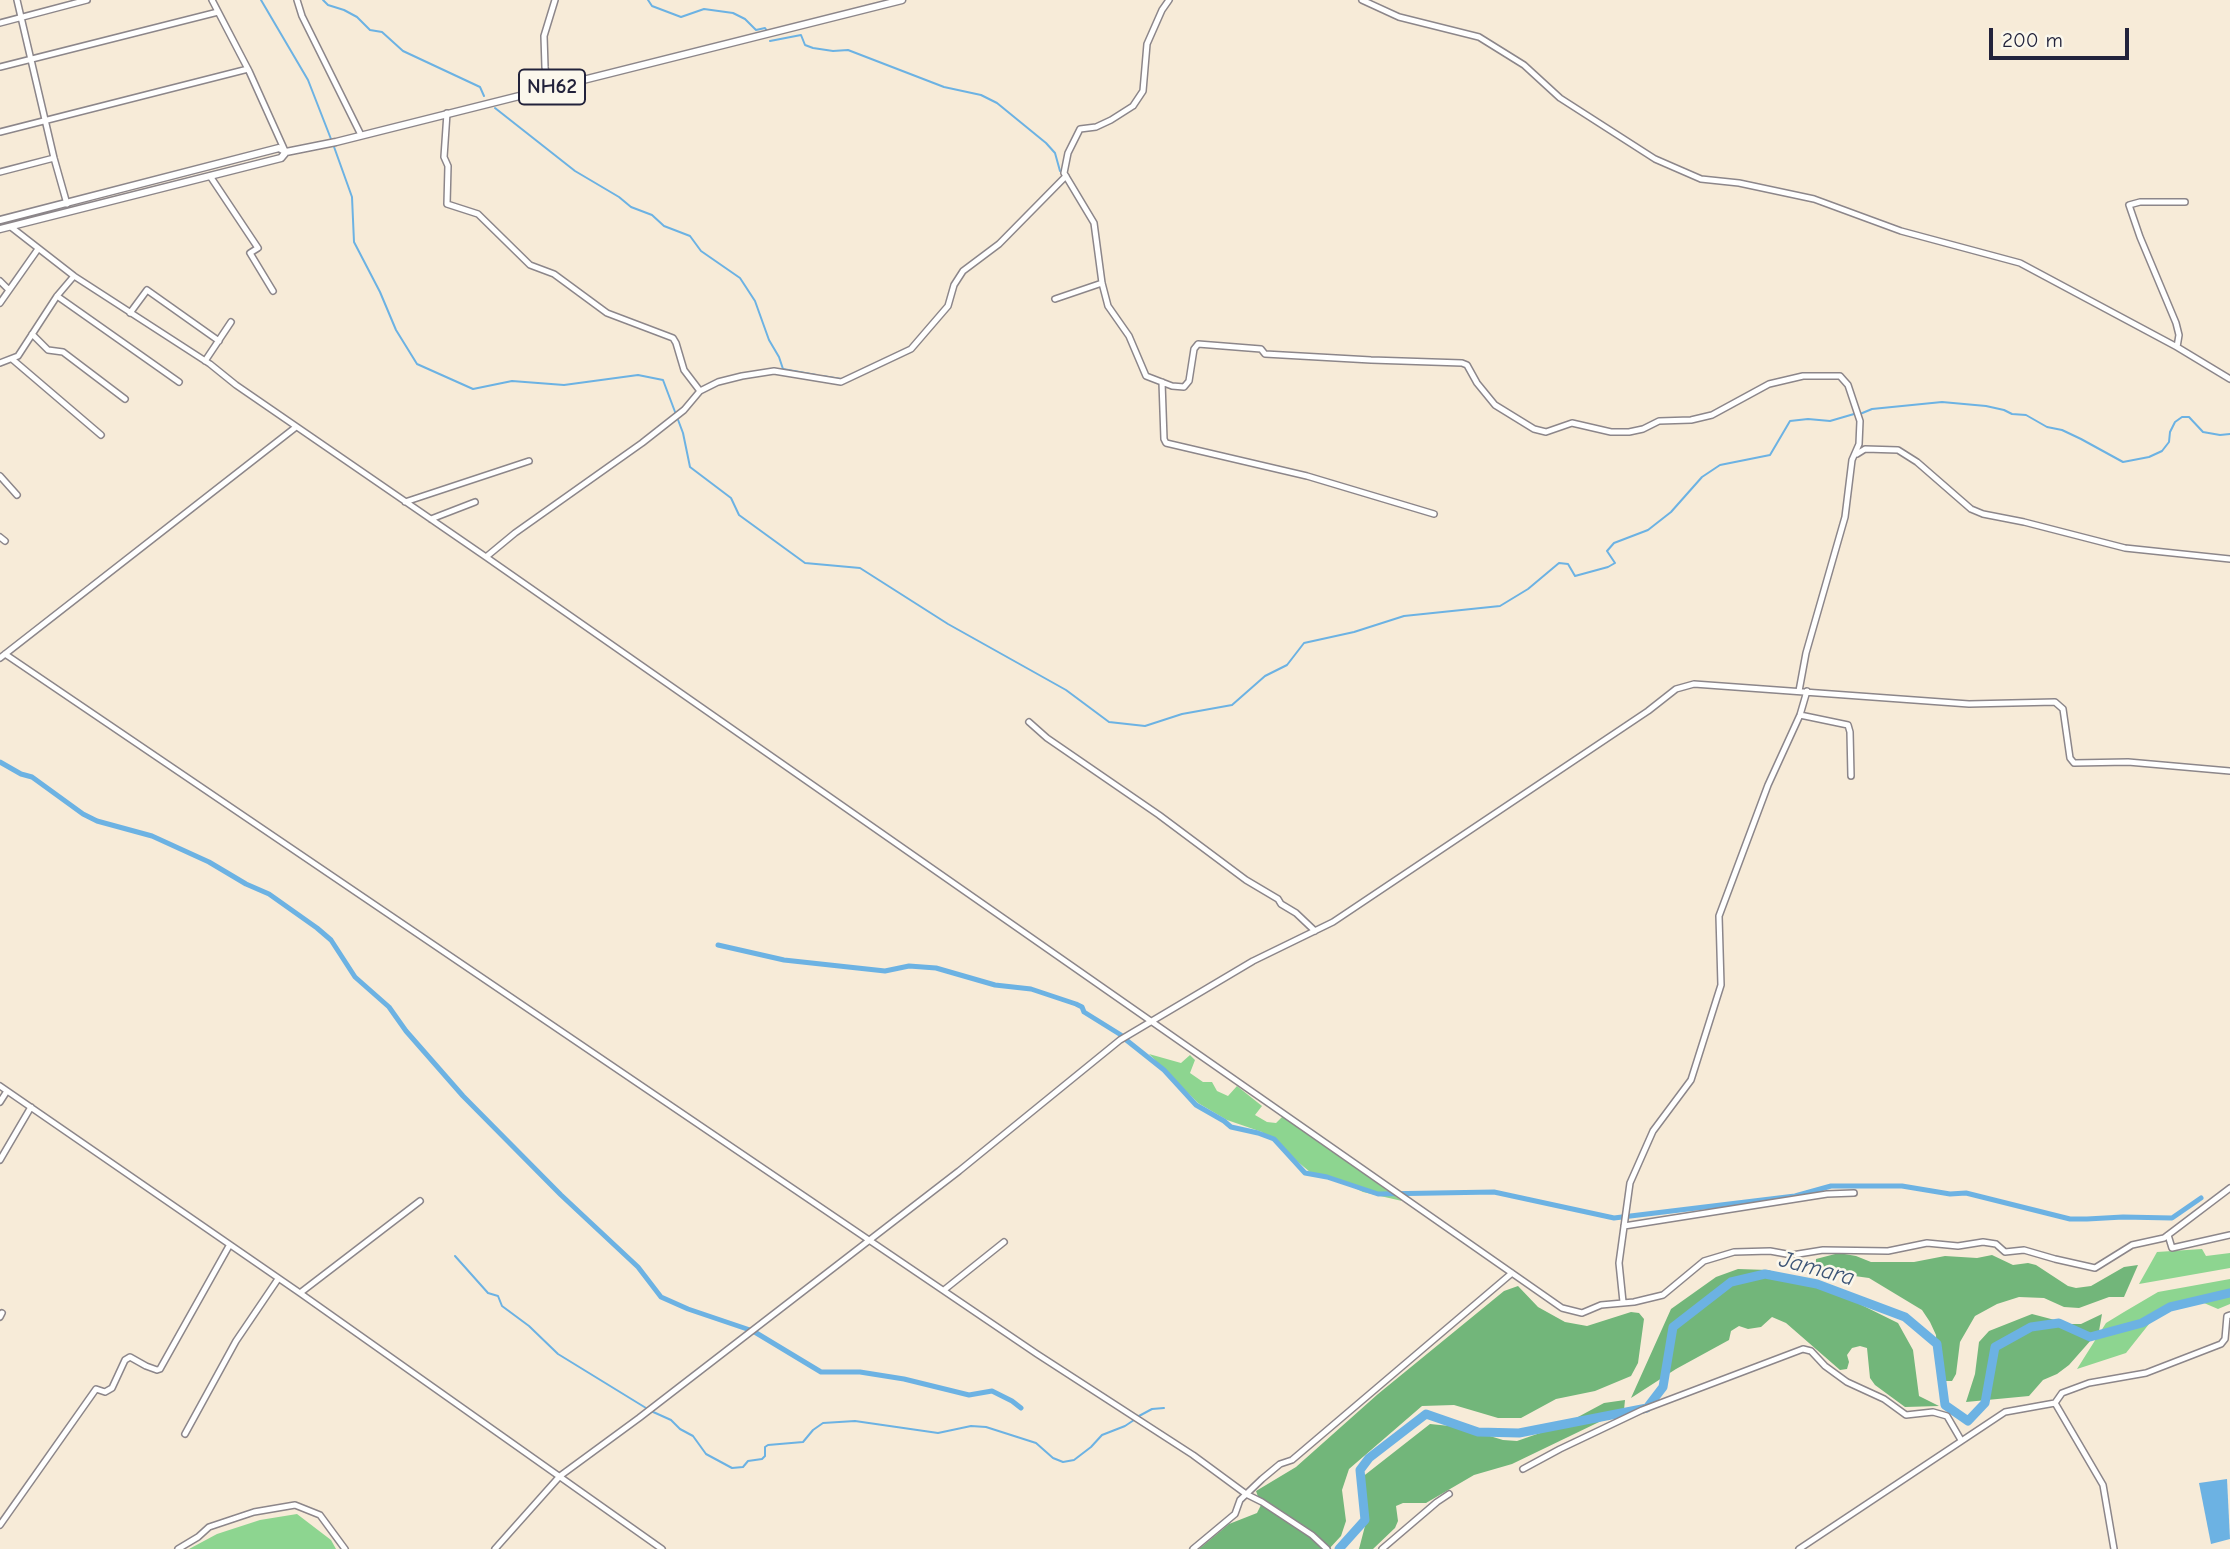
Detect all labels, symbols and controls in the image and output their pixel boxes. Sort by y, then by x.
scale bar [1992,14,2132,58]
text: 200 m [2002,28,2063,52]
road number: NH62 [519,70,585,104]
water label: Jamara [1776,1245,1858,1293]

